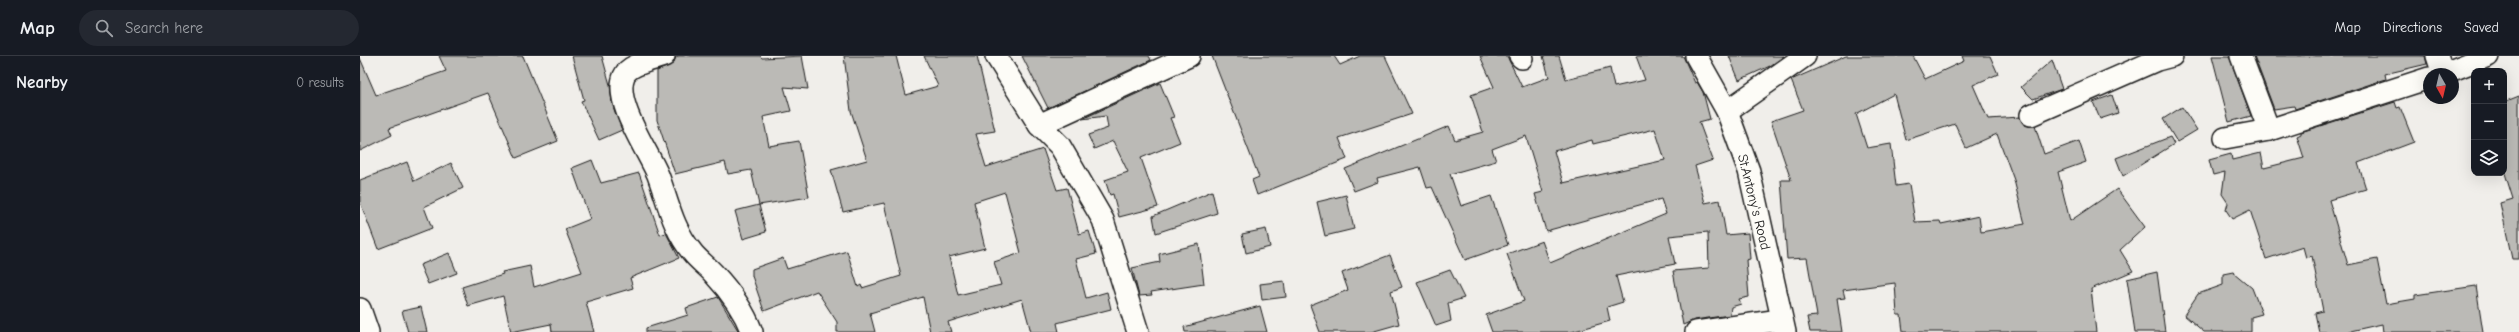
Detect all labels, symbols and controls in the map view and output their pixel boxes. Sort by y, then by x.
search box [79,10,359,46]
text: Map [20,17,55,39]
icon: search [93,17,115,39]
text: Search here [125,19,203,37]
text: Map [2334,19,2361,36]
text: Directions [2383,19,2442,36]
text: Saved [2464,19,2499,36]
north arrow [2423,68,2459,104]
map controls [2471,68,2507,176]
button: + [2471,68,2507,104]
text: Nearby [16,73,67,92]
text: 0 results [296,75,344,90]
button: − [2471,104,2507,140]
button: layers [2471,140,2507,176]
street label: St.Antony's Road [1734,152,1774,252]

